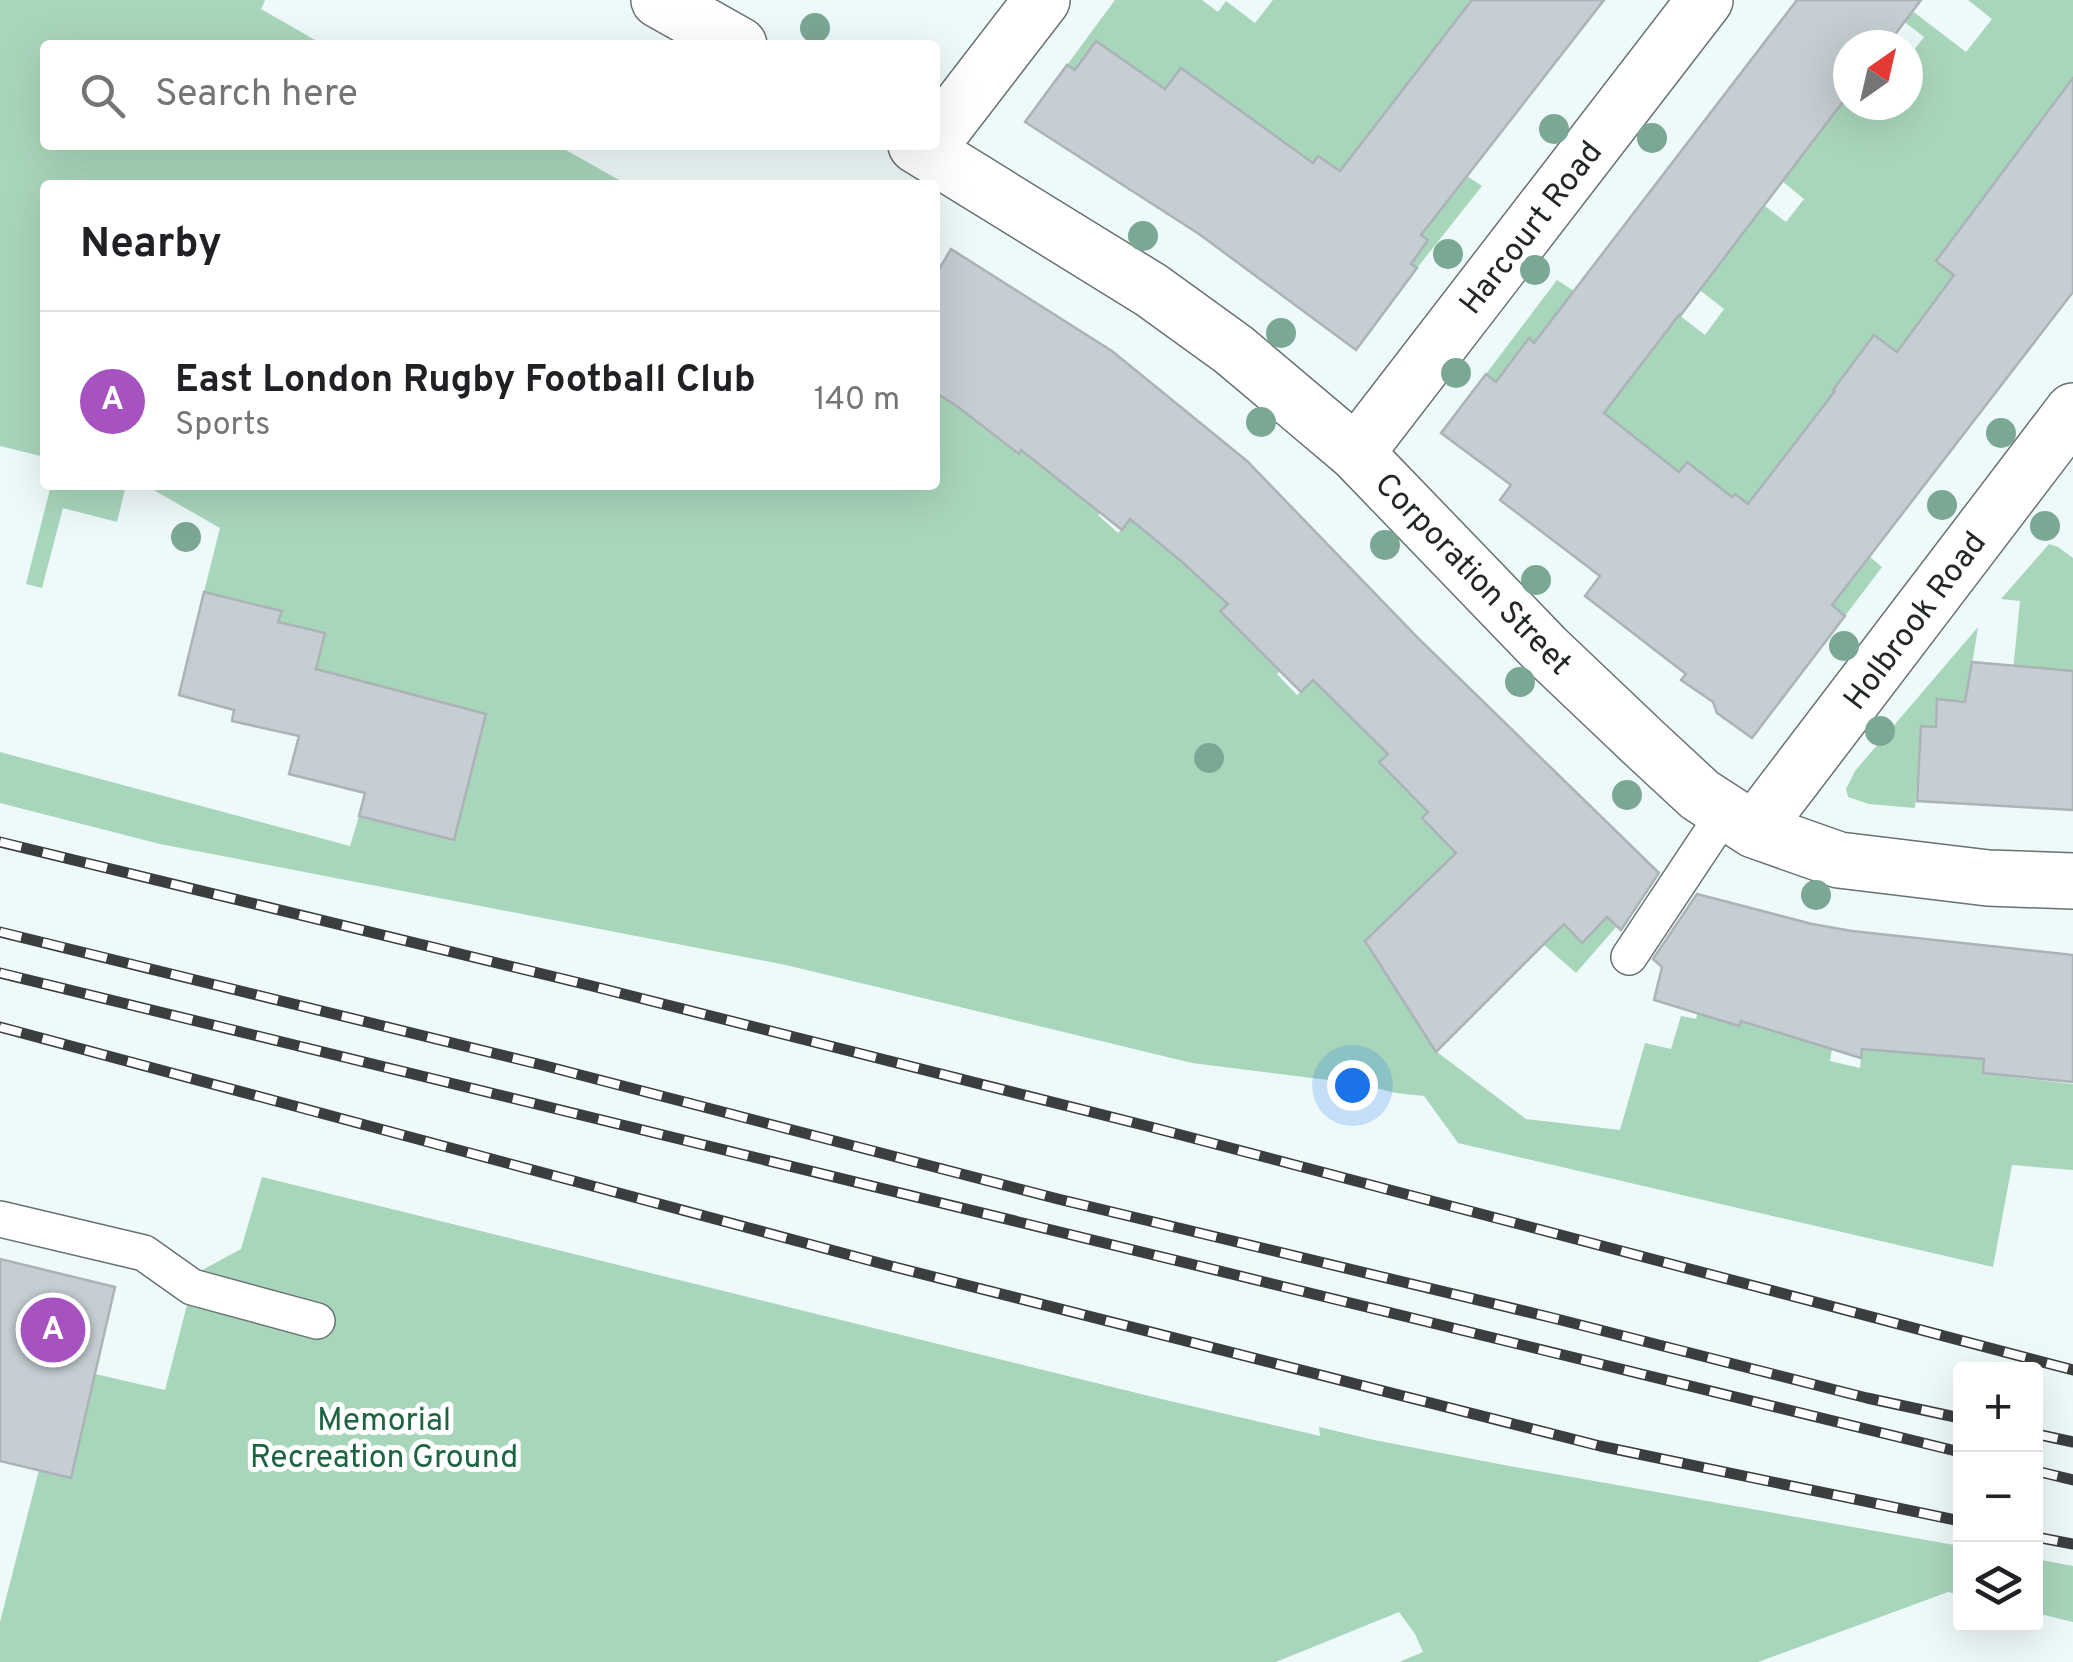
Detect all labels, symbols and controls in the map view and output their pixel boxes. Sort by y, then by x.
north arrow [1833,30,1923,120]
search box [40,40,940,150]
icon: search [75,68,130,123]
text: Search here [155,71,358,120]
street label: Harcourt Road [1452,134,1613,324]
text: Nearby [80,219,222,272]
text: East London Rugby Football Club [175,357,756,406]
text: A [101,381,124,421]
text: 140 m [814,381,900,421]
text: Sports [175,406,270,446]
street label: Corporation Street [1365,465,1579,685]
street label: Holbrook Road [1836,525,1996,719]
your location [1327,1060,1378,1111]
pin: A [20,1292,86,1368]
map controls [1953,1362,2043,1632]
button: + [1953,1362,2043,1452]
park label: Memorial Recreation Ground [250,1402,518,1479]
button: − [1953,1452,2043,1542]
button: layers [1953,1542,2043,1632]

